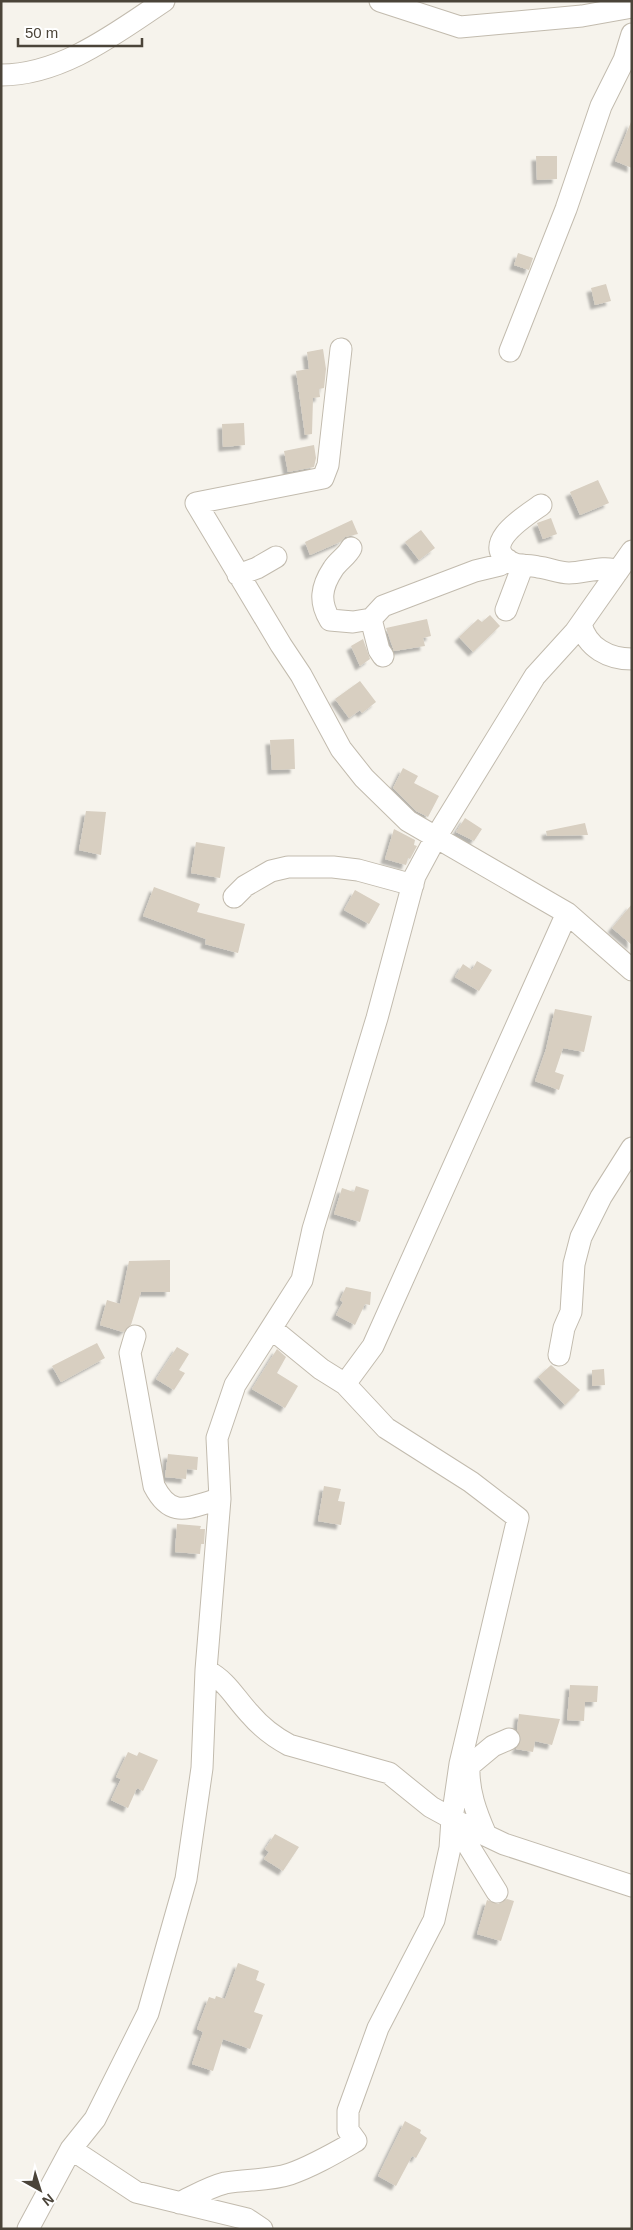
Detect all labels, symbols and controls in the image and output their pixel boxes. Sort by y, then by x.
scale bar [18,15,141,47]
text: 50 m [25,24,58,41]
north arrow [15,2165,65,2215]
text: N [39,2191,57,2210]

